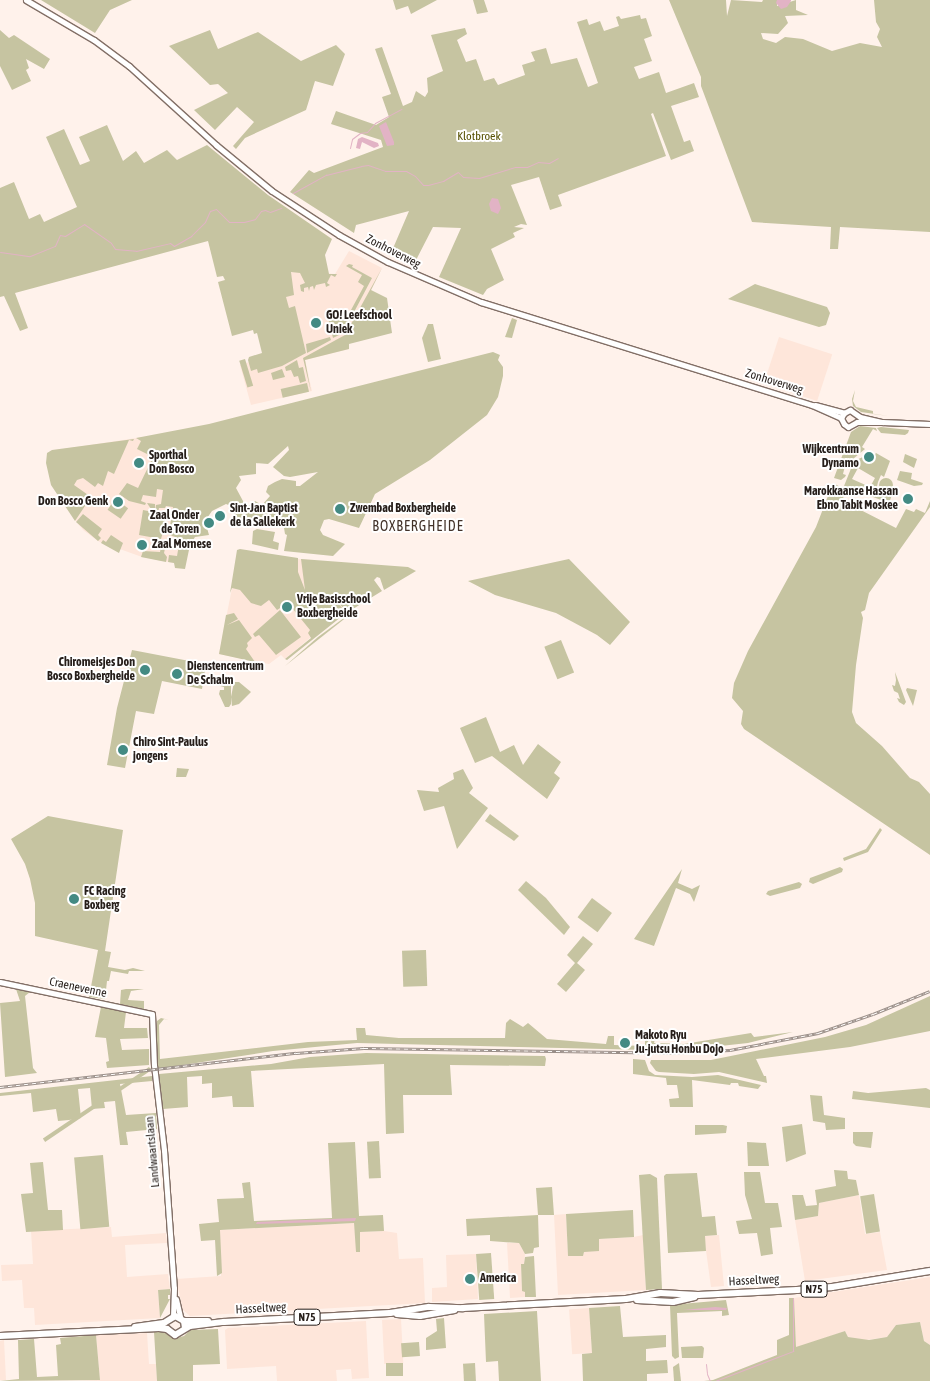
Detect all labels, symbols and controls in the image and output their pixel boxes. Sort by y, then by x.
park label: Klotbroek [457,130,501,144]
street label: Zonhoverweg [363,232,423,272]
place label: GO! Leefschool Uniek [326,309,392,337]
marker: GO! Leefschool Uniek [310,317,322,329]
street label: Zonhoverweg [743,366,805,398]
place label: Wijkcentrum Dynamo [803,443,859,471]
place label: Sporthal Don Bosco [149,449,194,477]
marker: Wijkcentrum Dynamo [863,451,875,463]
marker: Sporthal Don Bosco [133,457,145,469]
place label: Marokkaanse Hassan Ebno Tabit Moskee [804,485,898,513]
marker: Marokkaanse Hassan Ebno Tabit Moskee [902,493,914,505]
place label: Don Bosco Genk [38,495,108,509]
marker: Don Bosco Genk [112,496,124,508]
place label: Sint-Jan Baptist de la Sallekerk [230,502,298,530]
place label: Zwembad Boxbergheide [350,502,456,516]
marker: Zwembad Boxbergheide [334,503,346,515]
place label: Zaal Onder de Toren [150,509,199,537]
marker: Sint-Jan Baptist de la Sallekerk [214,510,226,522]
marker: Zaal Onder de Toren [203,517,215,529]
district label: BOXBERGHEIDE [371,518,465,534]
place label: Zaal Mornese [152,538,212,552]
marker: Zaal Mornese [136,539,148,551]
place label: Vrije Basisschool Boxbergheide [297,593,370,621]
marker: Vrije Basisschool Boxbergheide [281,601,293,613]
place label: Chiromeisjes Don Bosco Boxbergheide [47,656,135,684]
place label: Dienstencentrum De Schalm [187,660,264,688]
marker: Chiromeisjes Don Bosco Boxbergheide [139,664,151,676]
marker: Dienstencentrum De Schalm [171,668,183,680]
place label: Chiro Sint-Paulus jongens [133,736,208,764]
marker: Chiro Sint-Paulus jongens [117,744,129,756]
place label: FC Racing Boxberg [84,885,126,913]
marker: FC Racing Boxberg [68,893,80,905]
street label: Craenevenne [48,975,108,1001]
place label: Makoto Ryu Ju-jutsu Honbu Dojo [635,1029,724,1057]
marker: Makoto Ryu Ju-jutsu Honbu Dojo [619,1037,631,1049]
street label: Landwaartslaan [143,1116,163,1188]
place label: America [480,1272,516,1286]
street label: Hasseltweg [728,1272,780,1290]
marker: America [464,1273,476,1285]
road number: N75 [800,1280,828,1298]
street label: Hasseltweg [235,1300,287,1318]
road number: N75 [293,1308,321,1325]

